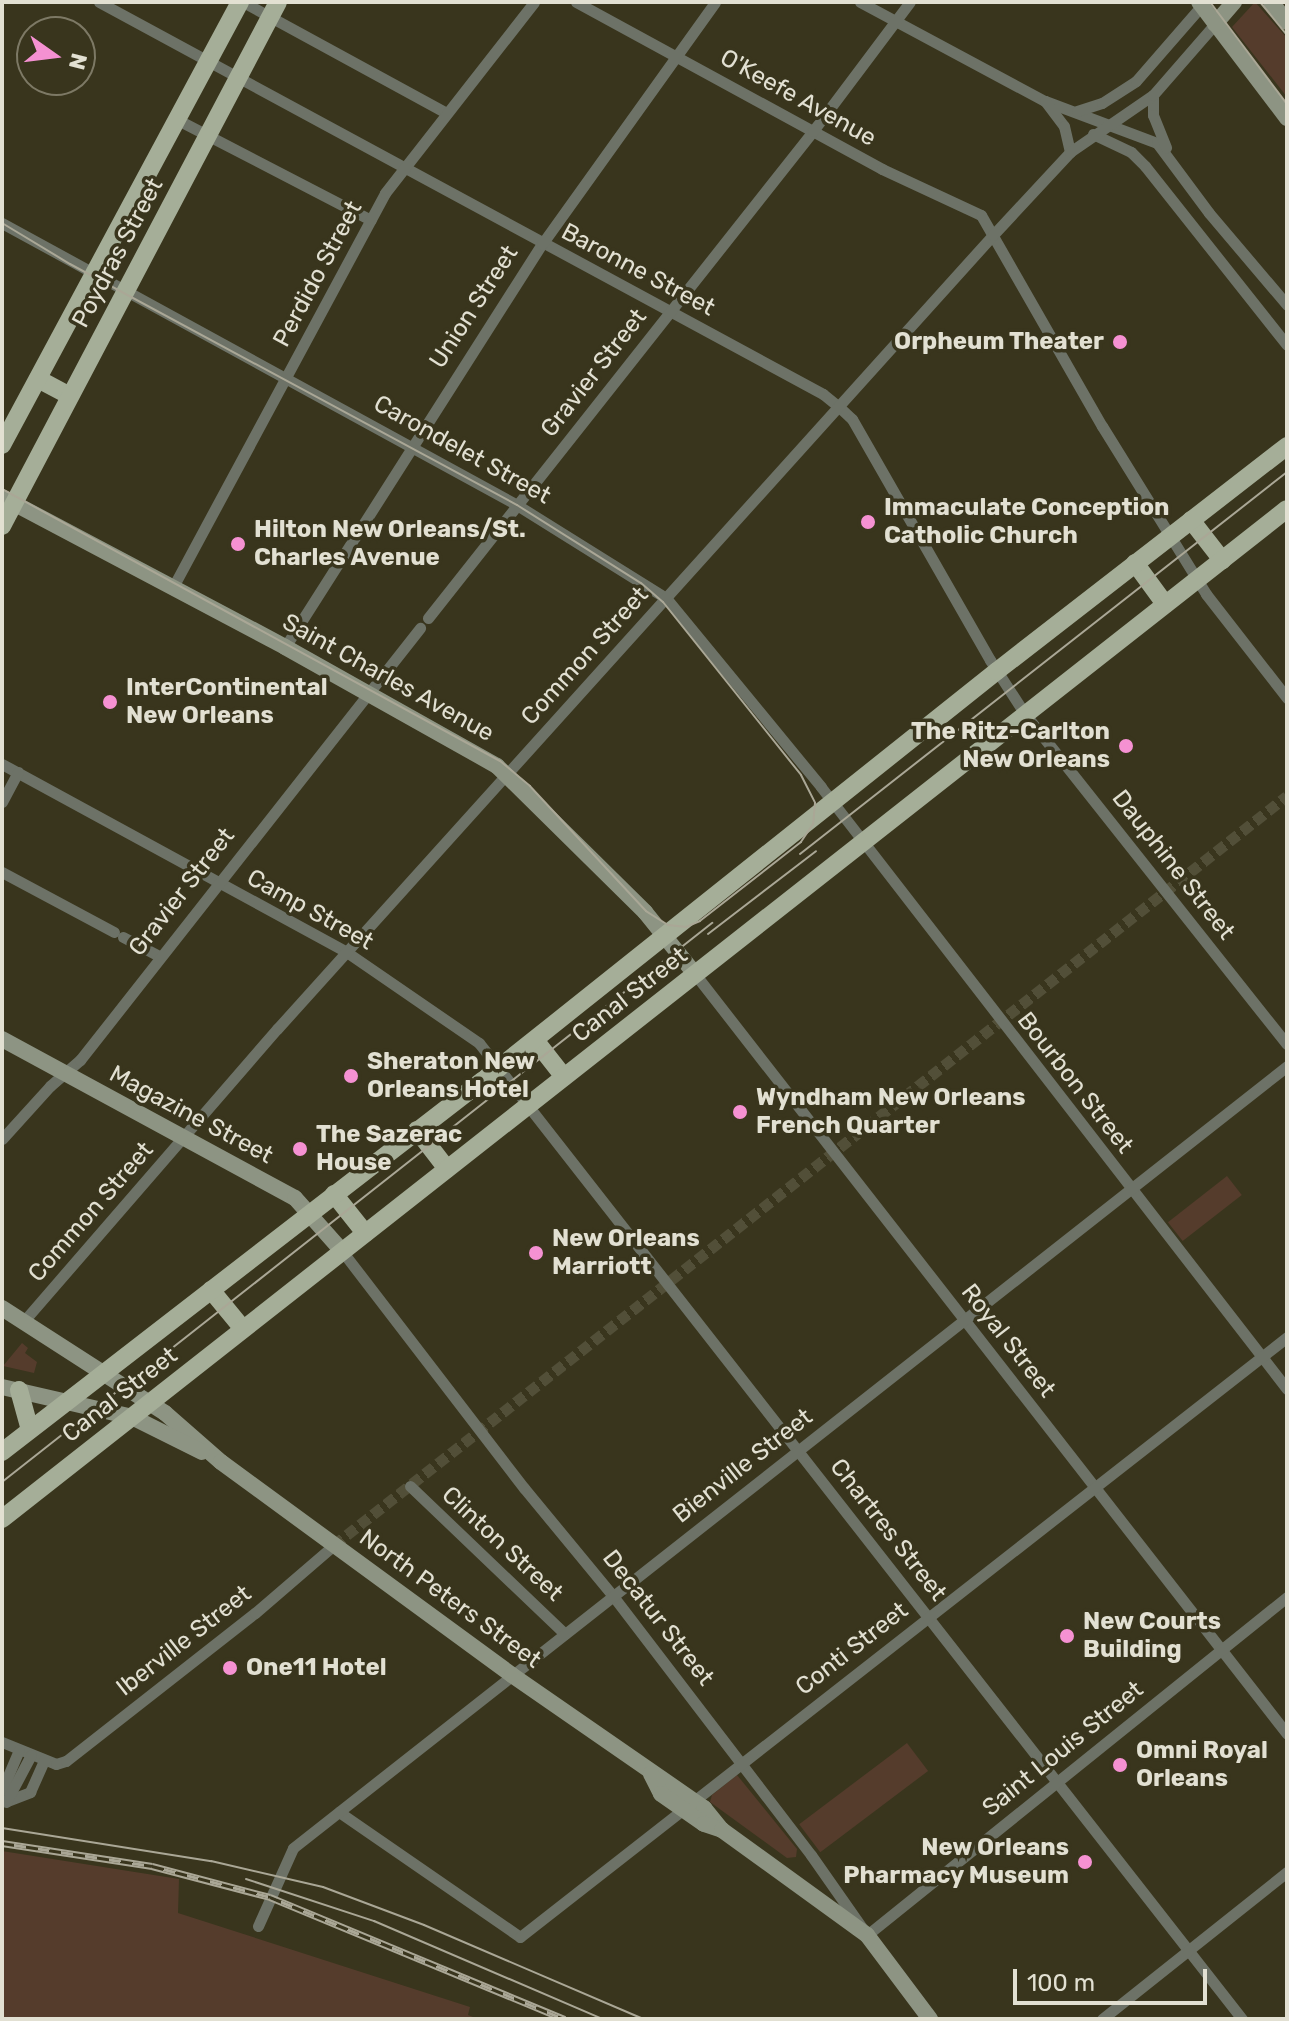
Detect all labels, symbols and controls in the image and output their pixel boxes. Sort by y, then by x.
north arrow [16,16,96,96]
street label: O'Keefe Avenue [715,43,881,153]
text: N [63,50,93,72]
street label: Poydras Street [66,173,170,333]
street label: Perdido Street [268,196,368,352]
street label: Baronne Street [556,217,720,323]
street label: Union Street [424,240,524,374]
street label: Gravier Street [535,303,653,443]
place label: Orpheum Theater [894,328,1104,356]
marker: Orpheum Theater [1111,333,1129,351]
street label: Carondelet Street [368,389,556,511]
place label: Immaculate Conception Catholic Church [884,494,1170,550]
marker: Immaculate Conception Catholic Church [859,513,877,531]
place label: Hilton New Orleans/St. Charles Avenue [254,516,526,572]
marker: Hilton New Orleans/St. Charles Avenue [229,535,247,553]
street label: Common Street [515,581,655,731]
street label: Saint Charles Avenue [277,608,499,748]
place label: InterContinental New Orleans [126,674,328,730]
marker: InterContinental New Orleans [101,693,119,711]
place label: The Ritz-Carlton New Orleans [911,718,1110,774]
marker: The Ritz-Carlton New Orleans [1117,737,1135,755]
street label: Dauphine Street [1106,784,1240,946]
street label: Gravier Street [123,822,241,962]
street label: Camp Street [242,863,378,957]
street label: Canal Street [567,941,693,1049]
street label: Bourbon Street [1011,1007,1139,1159]
place label: Sheraton New Orleans Hotel [367,1048,535,1104]
street label: Magazine Street [104,1060,278,1170]
marker: Sheraton New Orleans Hotel [342,1067,360,1085]
place label: Wyndham New Orleans French Quarter [756,1084,1026,1140]
marker: Wyndham New Orleans French Quarter [731,1103,749,1121]
place label: The Sazerac House [316,1121,462,1177]
street label: Common Street [22,1136,160,1288]
marker: The Sazerac House [291,1140,309,1158]
place label: New Orleans Marriott [552,1225,700,1281]
marker: New Orleans Marriott [527,1244,545,1262]
street label: Royal Street [955,1279,1061,1403]
street label: Canal Street [57,1341,183,1449]
street label: Bienville Street [668,1403,818,1529]
street label: Chartres Street [824,1453,952,1607]
street label: Clinton Street [436,1481,568,1607]
street label: North Peters Street [354,1523,546,1675]
street label: Decatur Street [596,1544,720,1692]
street label: Iberville Street [111,1580,257,1702]
street label: Conti Street [790,1596,914,1702]
place label: New Courts Building [1083,1608,1222,1664]
marker: New Courts Building [1058,1627,1076,1645]
place label: One11 Hotel [246,1654,387,1682]
marker: One11 Hotel [221,1659,239,1677]
street label: Saint Louis Street [977,1675,1149,1823]
place label: Omni Royal Orleans [1136,1737,1268,1793]
marker: Omni Royal Orleans [1111,1756,1129,1774]
place label: New Orleans Pharmacy Museum [843,1834,1069,1890]
marker: New Orleans Pharmacy Museum [1076,1853,1094,1871]
scale bar [1017,1953,1211,2003]
text: 100 m [1027,1969,1095,1997]

